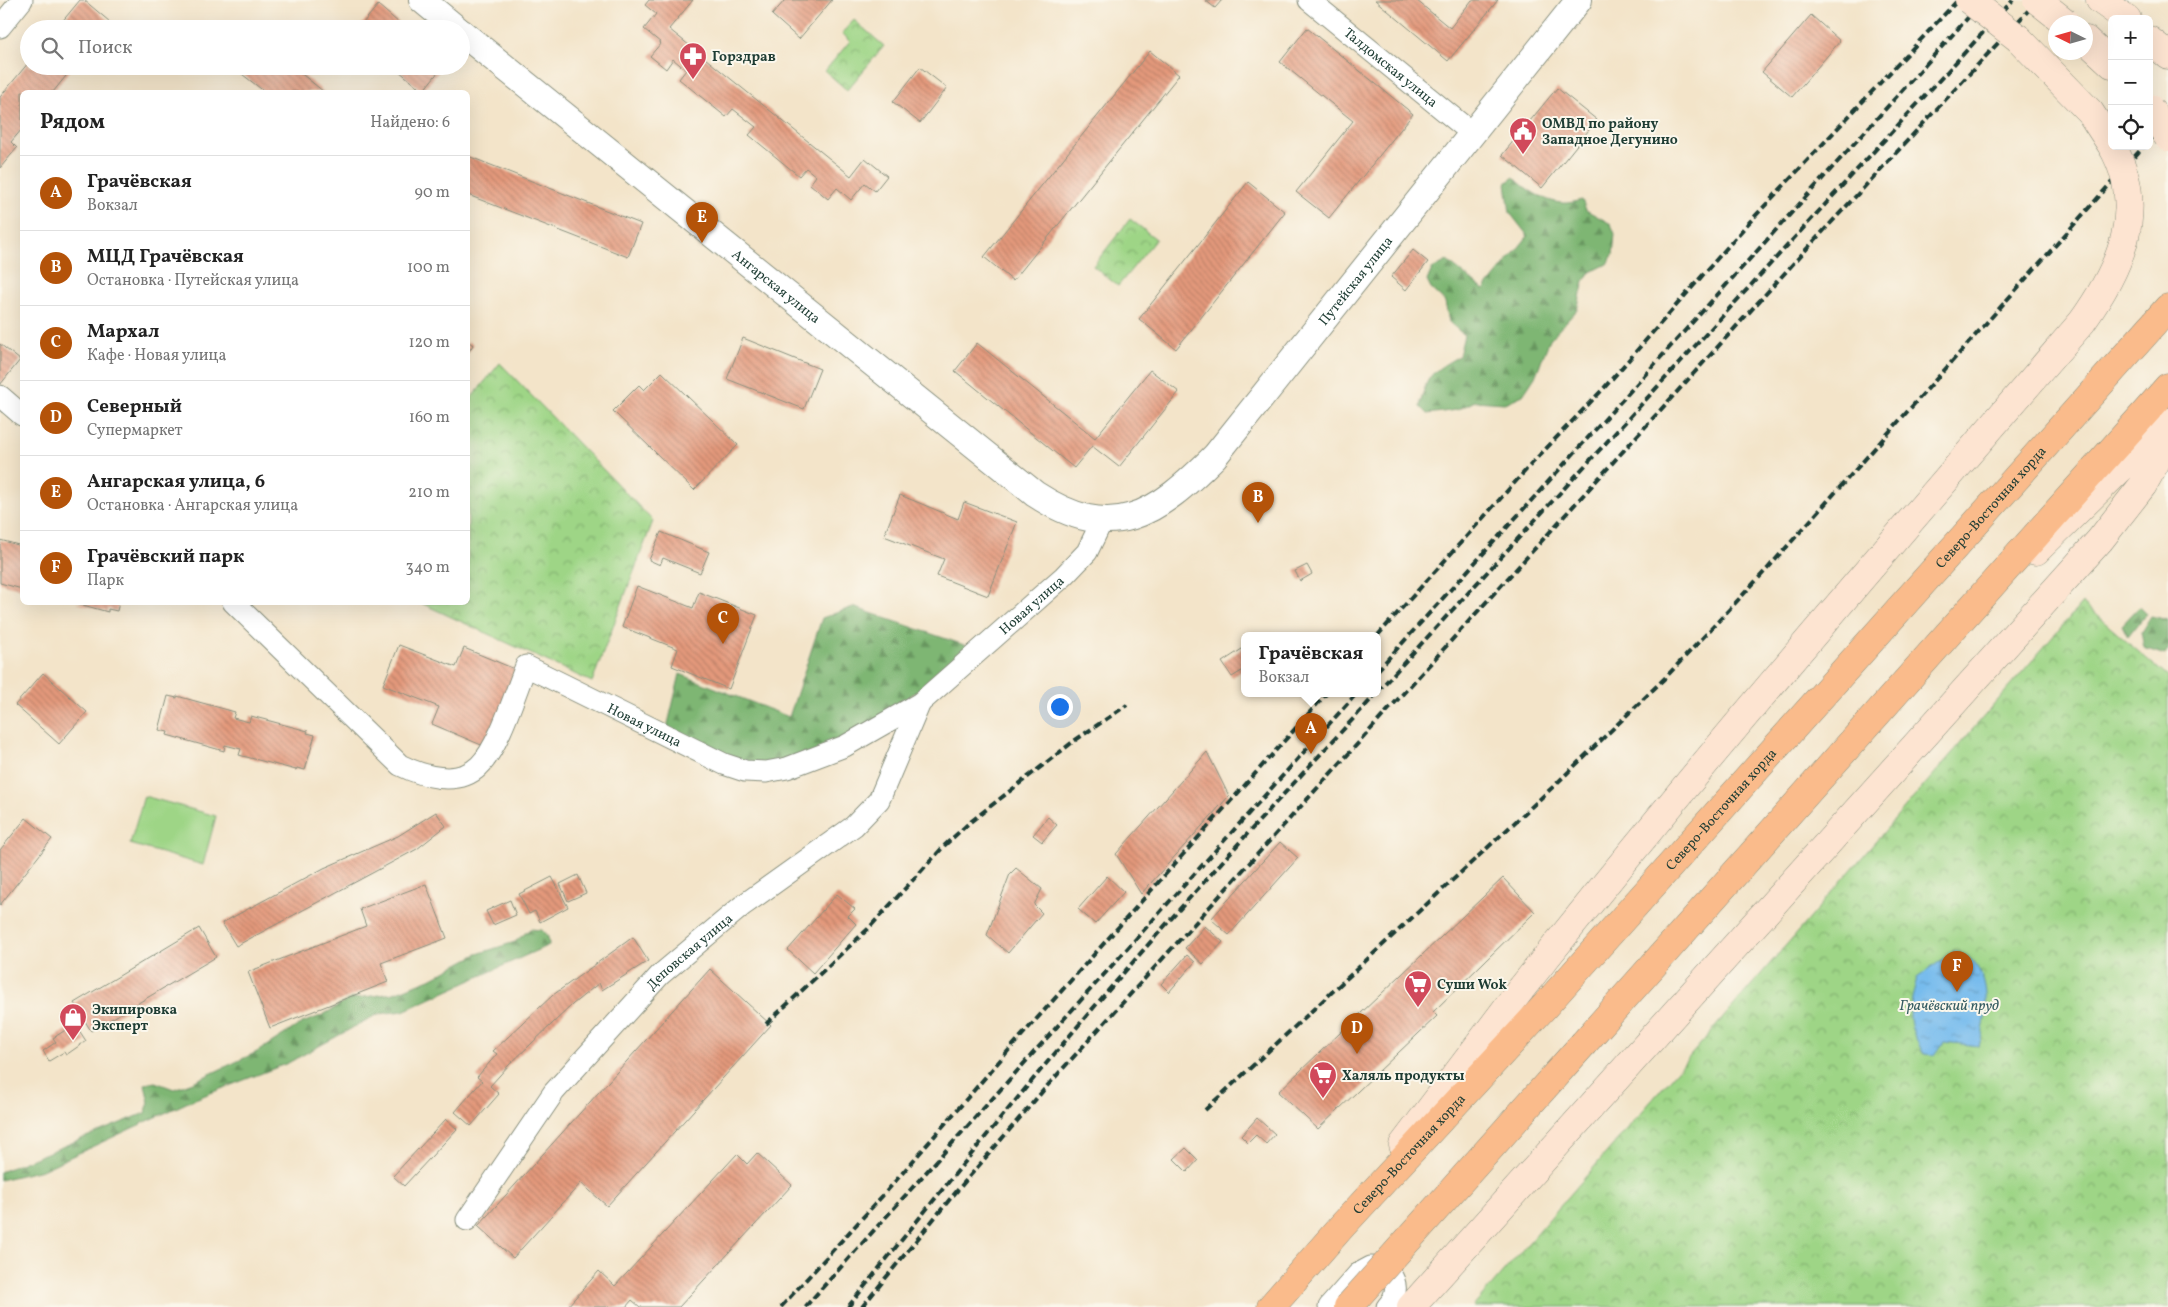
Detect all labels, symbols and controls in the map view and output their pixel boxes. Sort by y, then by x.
north arrow [2048,15,2093,60]
map controls [2108,15,2153,150]
button: + [2108,15,2153,60]
search box [20,20,470,75]
street label: Талдомская улица [1339,24,1441,112]
icon: search [38,34,66,62]
text: Поиск [78,35,132,61]
pharmacy icon: Горздрав [678,41,708,80]
place label: Горздрав [712,48,776,67]
button: − [2108,60,2153,105]
button: locate [2108,105,2153,150]
text: Рядом [40,108,105,137]
text: Найдено: 6 [370,112,450,134]
place label: ОМВД по району Западное Дегунино [1542,115,1678,150]
public building icon: ОМВД по району Западное Дегунино [1508,116,1538,155]
text: Грачёвская [87,169,192,195]
text: A [50,182,62,204]
text: 90 m [414,182,450,204]
text: Вокзал [87,195,138,217]
pin: E [686,202,718,243]
street label: Путейская улица [1315,233,1398,330]
text: МЦД Грачёвская [87,244,244,270]
street label: Ангарская улица [727,246,824,329]
text: B [51,257,61,279]
text: 100 m [407,257,450,279]
text: Остановка · Путейская улица [87,270,299,292]
text: Мархал [87,319,159,345]
text: C [51,332,61,354]
text: 120 m [408,332,450,354]
text: Кафе · Новая улица [87,345,226,367]
text: Северный [87,394,182,420]
text: D [50,407,62,429]
text: 160 m [409,407,450,429]
text: Супермаркет [87,420,183,442]
street label: Северо-Восточная хорда [1932,443,2051,573]
text: Ангарская улица, 6 [87,469,265,495]
text: E [51,482,61,504]
text: 210 m [408,482,450,504]
pin: B [1242,482,1274,523]
text: Остановка · Ангарская улица [87,495,298,517]
text: Грачёвский парк [87,544,244,570]
text: F [51,557,61,579]
text: 340 m [406,557,450,579]
text: Парк [87,570,124,592]
street label: Новая улица [996,572,1069,640]
pin: C [707,603,739,644]
popup [1241,632,1381,697]
text: Грачёвская [1259,641,1363,667]
text: Вокзал [1259,667,1309,689]
your location [1047,694,1073,720]
street label: Новая улица [604,700,684,752]
pin: A [1295,713,1327,754]
street label: Северо-Восточная хорда [1662,745,1782,875]
street label: Деповская улица [643,910,737,995]
pin: F [1941,951,1973,992]
supermarket icon: Суши Wok [1403,969,1433,1008]
place label: Суши Wok [1437,976,1507,995]
water label: Грачёвский пруд [1899,996,1999,1017]
place label: Экипировка Эксперт [92,1001,177,1036]
shop icon: Экипировка Эксперт [58,1002,88,1041]
pin: D [1341,1013,1373,1054]
supermarket icon: Халяль продукты [1308,1060,1338,1099]
place label: Халяль продукты [1342,1067,1465,1086]
street label: Северо-Восточная хорда [1349,1090,1470,1219]

